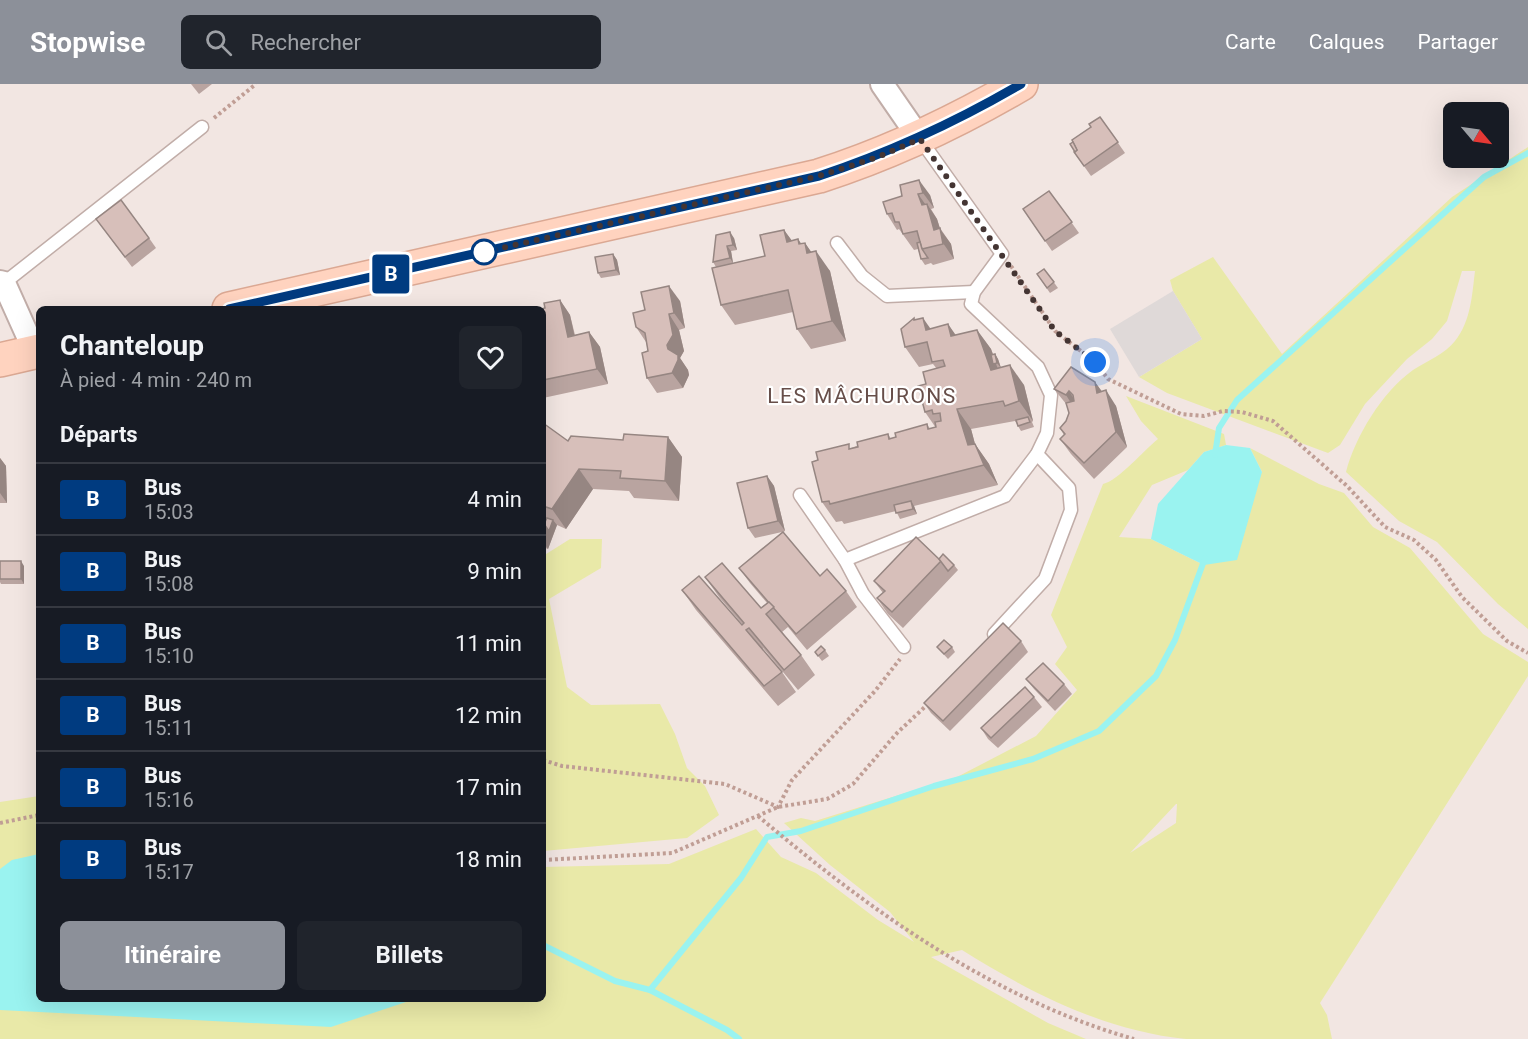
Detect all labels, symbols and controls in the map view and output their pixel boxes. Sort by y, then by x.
search box [181,15,601,69]
text: Stopwise [30,26,145,59]
icon: search [202,26,235,59]
text: Rechercher [250,30,361,55]
text: Carte [1225,30,1276,54]
text: Calques [1309,30,1384,54]
text: Partager [1417,30,1498,54]
north arrow [1443,102,1509,168]
map controls [1443,102,1509,168]
unlabelled marker [471,239,497,265]
line badge: B [372,254,410,294]
text: B [384,262,398,286]
button: heart [459,326,522,389]
text: Chanteloup [60,329,204,362]
your location [1080,347,1110,377]
text: À pied · 4 min · 240 m [60,368,252,392]
district label: LES MÂCHURONS [767,384,957,408]
text: Départs [60,422,138,447]
text: Bus [144,475,182,500]
text: B [86,487,100,511]
text: 4 min [467,487,522,512]
text: 15:03 [144,500,194,524]
text: Bus [144,547,182,572]
text: B [86,559,100,583]
text: 9 min [467,559,522,584]
text: 15:08 [144,572,194,596]
text: Bus [144,619,182,644]
text: B [86,631,100,655]
text: 11 min [455,631,522,656]
text: 15:10 [144,644,194,668]
text: Bus [144,691,182,716]
text: B [86,703,100,727]
text: 12 min [455,703,522,728]
text: 15:11 [144,716,194,740]
text: Bus [144,763,182,788]
text: B [86,775,100,799]
text: 17 min [455,775,522,800]
text: 15:16 [144,788,194,812]
text: Bus [144,835,182,860]
text: B [86,847,100,871]
text: 18 min [455,847,522,872]
text: 15:17 [144,860,194,884]
button: Itinéraire [60,921,285,990]
button: Billets [297,921,522,990]

